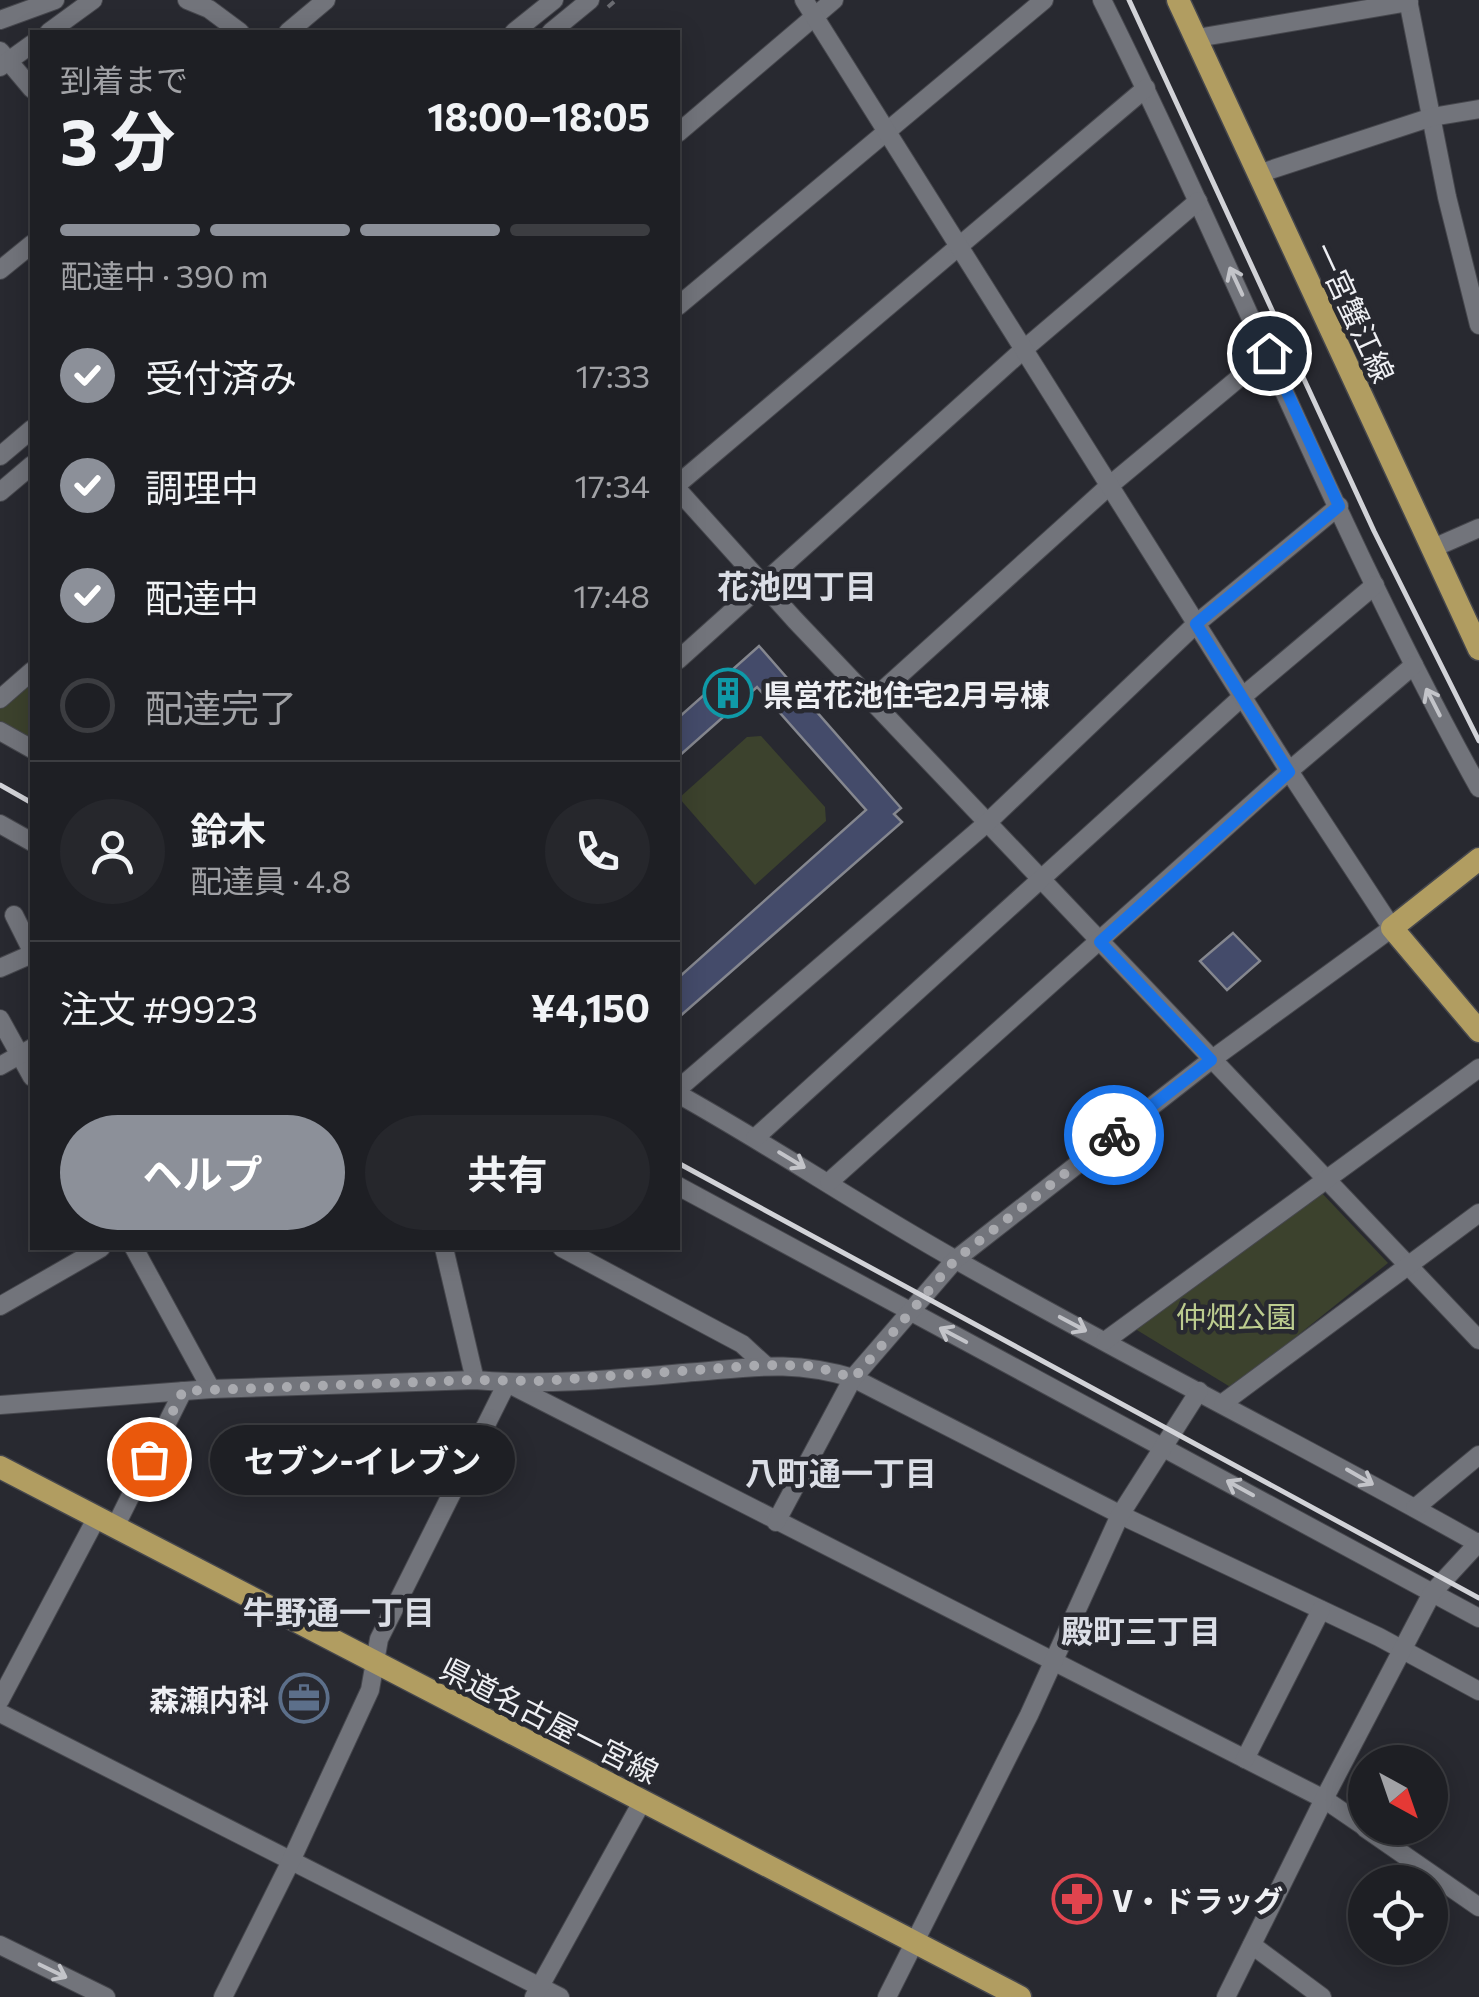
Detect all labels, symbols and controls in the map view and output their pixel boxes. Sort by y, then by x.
text: 到着まで [60,59,188,99]
text: 18:00–18:05 [427,92,650,139]
text: 3 分 [60,99,175,178]
street label: 一宮蟹江線 [1307,236,1403,388]
text: 配達中 · 390 m [60,255,268,295]
one-way arrow [1226,266,1244,297]
pin [1227,311,1312,396]
icon: home [1242,326,1297,381]
icon: check [60,348,115,403]
text: 受付済み [145,353,297,400]
text: 17:33 [575,355,650,395]
icon: check [60,458,115,513]
text: 調理中 [145,463,259,510]
text: 17:34 [574,465,650,505]
district label: 花池四丁目 [717,565,877,605]
icon: check [60,568,115,623]
text: 配達中 [145,573,259,620]
text: 17:48 [573,575,650,615]
building icon: 県営花池住宅2月号棟 [702,667,754,719]
place label: 県営花池住宅2月号棟 [763,675,1050,712]
text: 配達完了 [145,683,297,730]
one-way arrow [1423,688,1442,718]
button: person [60,799,165,904]
button: phone [545,799,650,904]
text: 鈴木 [190,806,266,853]
text: 配達員 · 4.8 [190,860,351,900]
text: ¥4,150 [531,983,650,1030]
text: 注文 #9923 [60,984,258,1031]
courier [1064,1085,1164,1185]
icon: bike [1087,1108,1142,1163]
button: ヘルプ [60,1115,345,1230]
button: 共有 [365,1115,650,1230]
one-way arrow [777,1150,806,1170]
park label: 仲畑公園 [1176,1297,1296,1334]
one-way arrow [1057,1315,1087,1334]
one-way arrow [939,1325,968,1344]
pin [107,1417,192,1502]
callout: セブン-イレブン [209,1424,514,1494]
icon: bag [122,1432,177,1487]
text: セブン-イレブン [244,1440,481,1480]
district label: 八町通一丁目 [745,1452,937,1492]
one-way arrow [1344,1467,1374,1487]
one-way arrow [1225,1477,1255,1497]
district label: 牛野通一丁目 [243,1591,435,1631]
district label: 殿町三丁目 [1061,1610,1221,1650]
street label: 県道名古屋一宮線 [435,1648,665,1790]
office icon: 森瀬内科 [278,1672,330,1724]
place label: 森瀬内科 [149,1680,269,1717]
north arrow [1348,1745,1448,1845]
map controls [1348,1745,1448,1965]
button: locate [1348,1865,1448,1965]
pharmacy icon: V・ドラッグ [1051,1873,1103,1925]
place label: V・ドラッグ [1112,1881,1283,1918]
one-way arrow [38,1962,67,1981]

